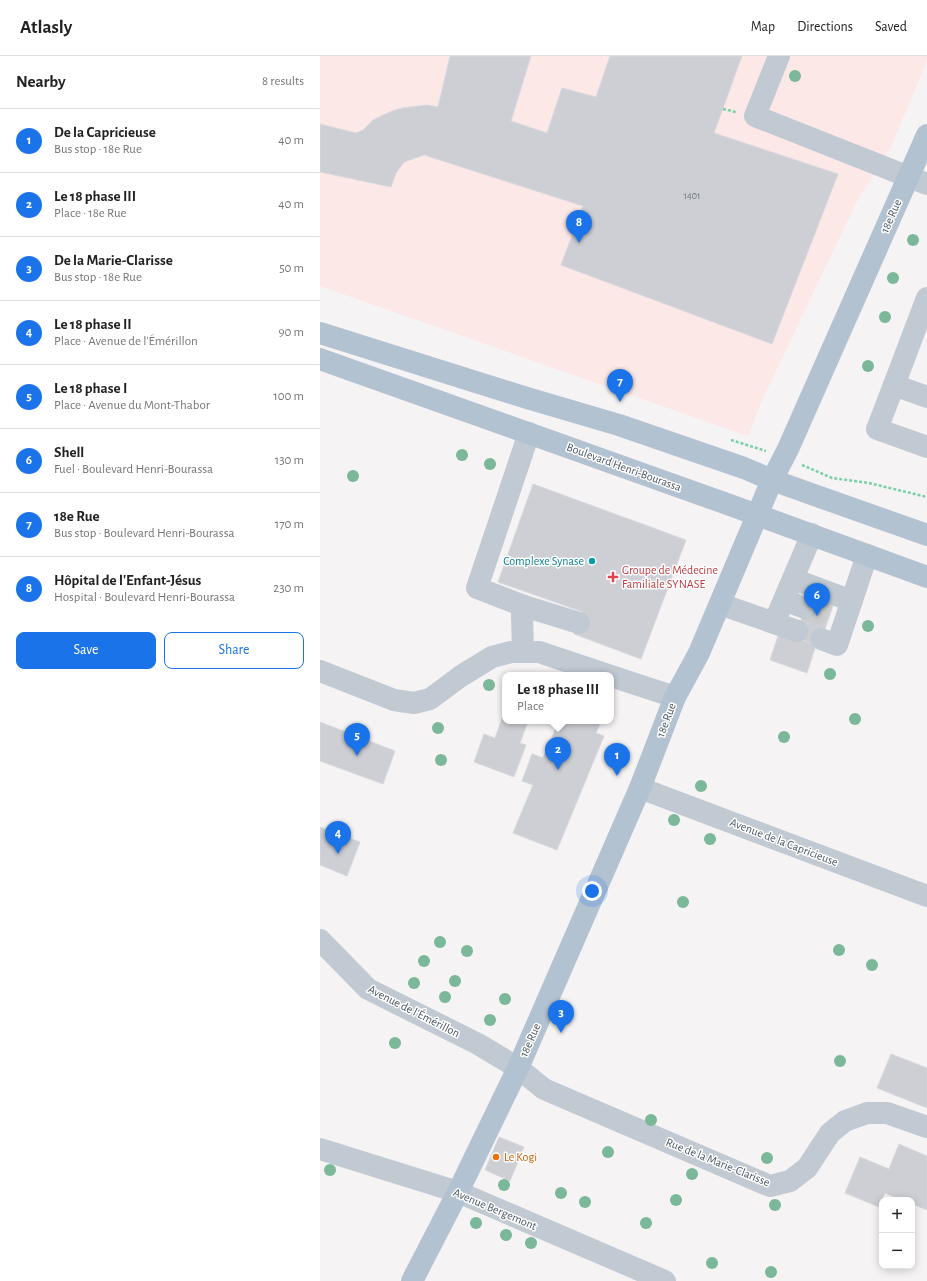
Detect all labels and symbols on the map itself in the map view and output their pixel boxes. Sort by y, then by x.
house number: 1401 [684,191,700,201]
street label: 18e Rue [878,197,904,235]
pin: 8 [566,210,592,243]
pin: 7 [607,369,633,402]
street label: Boulevard Henri-Bourassa [565,441,683,493]
place label: Complexe Synase [503,555,584,568]
marker: Complexe Synase [587,556,597,566]
place label: Groupe de Médecine Familiale SYNASE [622,564,718,590]
marker: Groupe de Médecine Familiale SYNASE [607,571,619,583]
pin: 6 [804,583,830,616]
street label: 18e Rue [654,701,678,739]
pin: 5 [344,723,370,756]
pin: 2 [545,737,571,770]
pin: 1 [604,743,630,776]
street label: Avenue de la Capricieuse [728,816,840,868]
pin: 4 [325,821,351,854]
your location [582,881,602,901]
street label: Avenue de l'Émérillon [366,982,462,1039]
pin: 3 [548,1000,574,1033]
street label: 18e Rue [517,1021,543,1059]
street label: Rue de la Marie-Clarisse [664,1136,772,1188]
place label: Le Kogi [504,1151,537,1163]
marker: Le Kogi [491,1152,501,1162]
street label: Avenue Bergemont [451,1186,539,1232]

